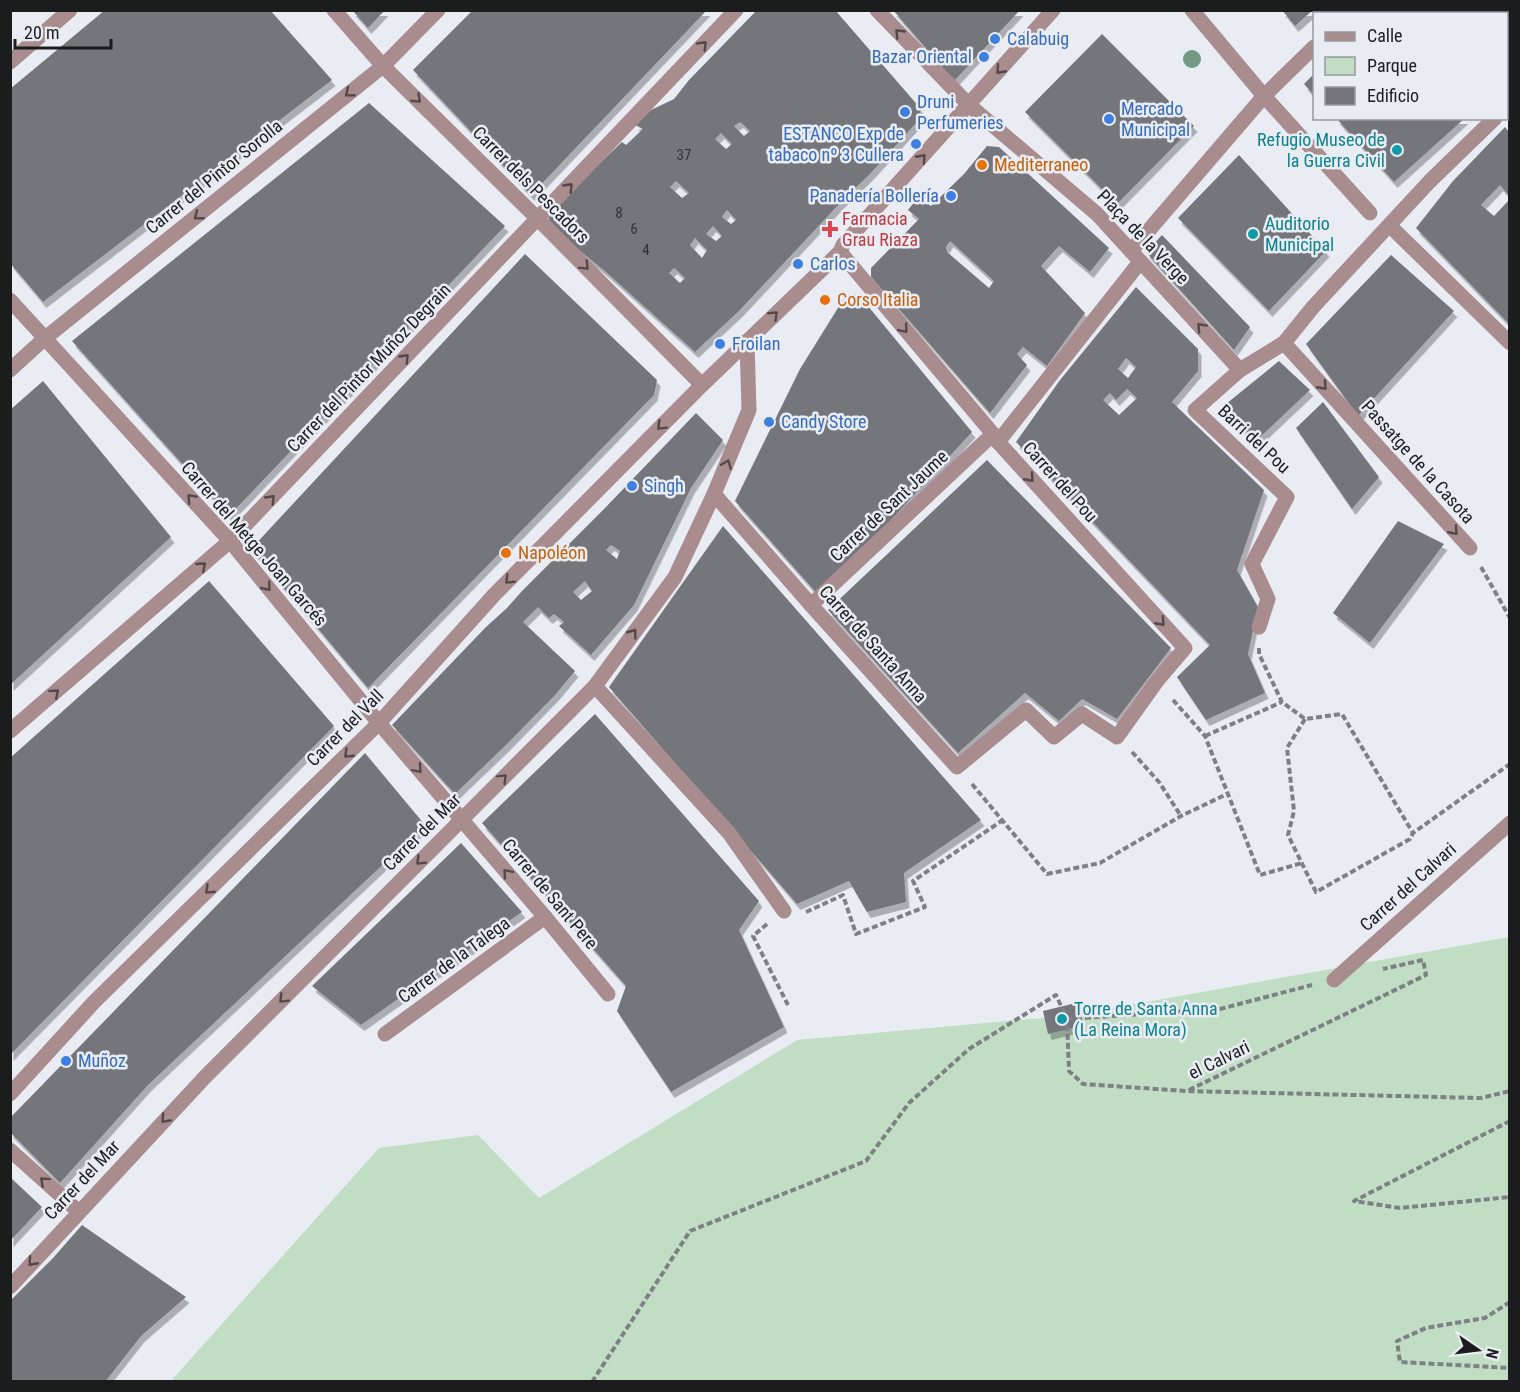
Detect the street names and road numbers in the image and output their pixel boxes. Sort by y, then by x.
street label: Carrer del Pintor Sorolla [141,115,286,238]
street label: Carrer dels Pescadors [469,122,594,247]
street label: Plaça de la Verge [1093,185,1194,288]
street label: Carrer del Pintor Muñoz Degrain [283,279,455,456]
street label: Passatge de la Casota [1357,396,1479,528]
street label: Barri del Pou [1214,400,1295,477]
street label: Carrer del Pou [1019,437,1102,526]
street label: Carrer de Sant Jaume [825,446,952,566]
street label: Carrer del Metge Joan Garcés [177,457,331,630]
street label: Carrer de Santa Anna [815,581,931,707]
street label: Carrer del Vall [302,685,387,770]
street label: Carrer del Mar [379,788,465,875]
street label: Carrer de Sant Pere [498,834,603,953]
street label: Carrer del Calvari [1355,838,1460,935]
street label: Carrer de la Talega [394,912,514,1007]
street label: el Calvari [1185,1036,1253,1083]
street label: Carrer del Mar [40,1135,124,1224]

